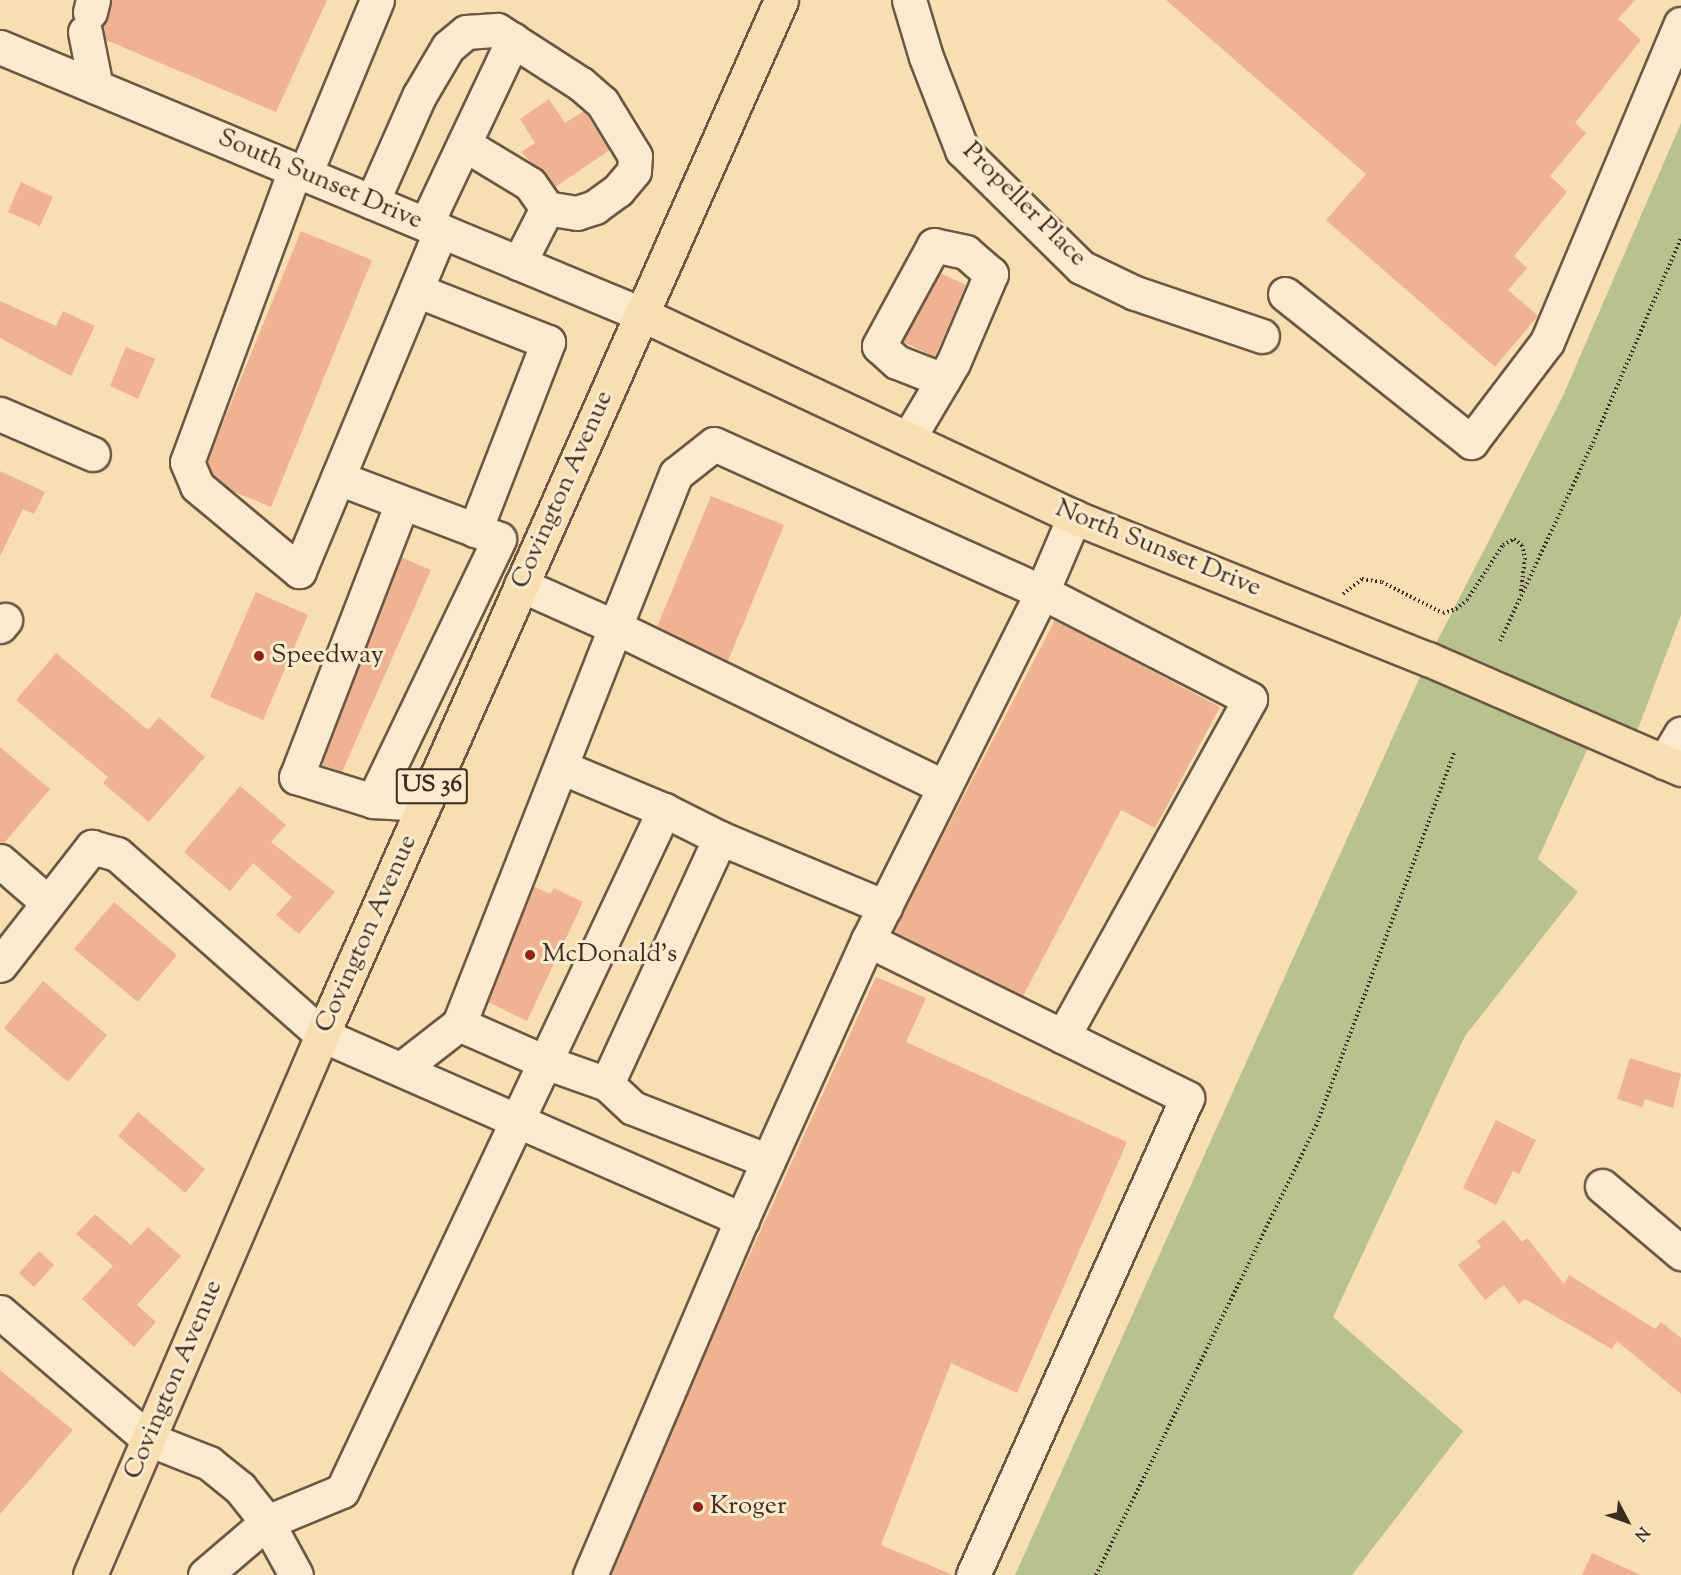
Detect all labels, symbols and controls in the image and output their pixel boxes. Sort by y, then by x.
street label: South Sunset Drive [213,123,427,237]
street label: Propeller Place [955,136,1093,274]
street label: Covington Avenue [505,386,621,594]
street label: North Sunset Drive [1051,494,1265,604]
place label: Speedway [271,640,384,672]
marker: Speedway [252,649,266,663]
road number: US 36 [394,765,470,807]
street label: Covington Avenue [309,830,425,1038]
place label: McDonald's [542,939,677,971]
marker: McDonald's [523,948,537,962]
street label: Covington Avenue [118,1276,230,1484]
place label: Kroger [710,1491,787,1523]
north arrow [1597,1491,1657,1551]
marker: Kroger [691,1500,705,1514]
text: N [1628,1521,1654,1546]

